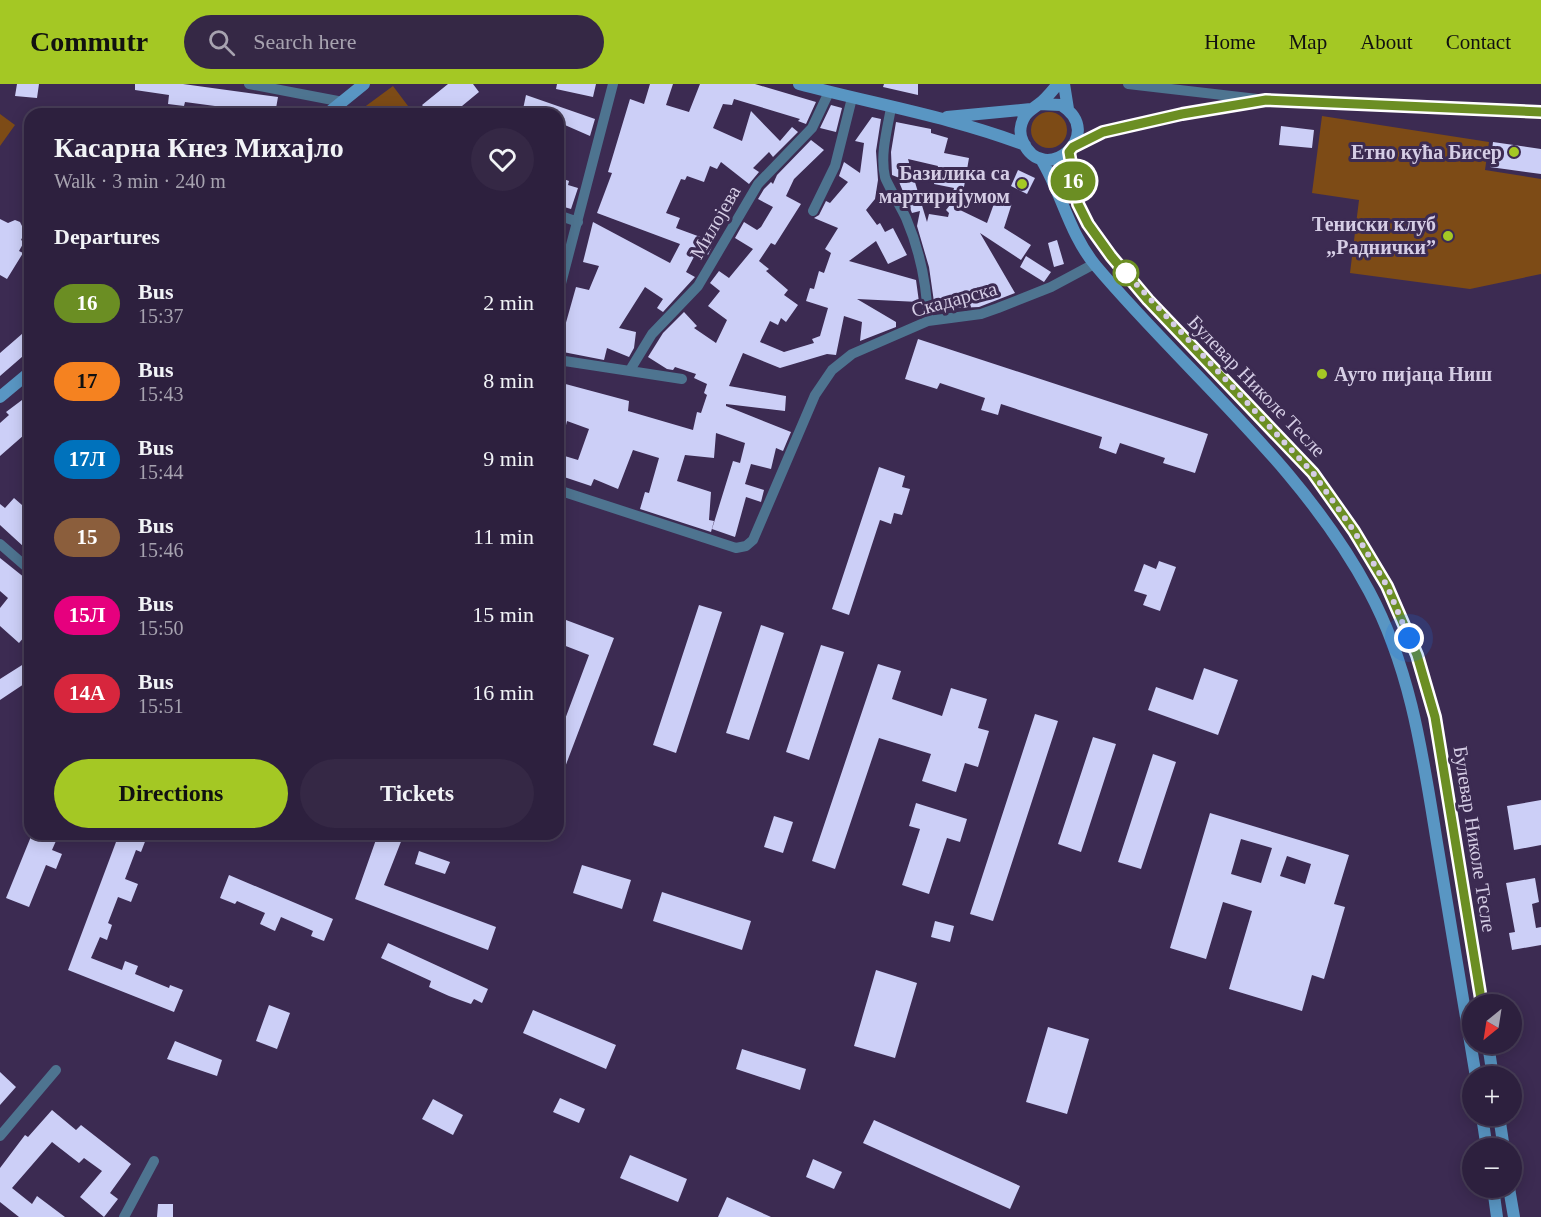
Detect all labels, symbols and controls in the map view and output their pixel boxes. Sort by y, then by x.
search box [184,15,604,69]
text: Commutr [30,26,148,57]
icon: search [205,26,238,59]
text: Search here [253,29,356,54]
text: Home [1204,30,1256,54]
text: Map [1289,30,1327,54]
text: About [1360,30,1413,54]
text: Contact [1446,30,1511,54]
button: heart [471,128,534,191]
text: Касарна Кнез Михајло [54,132,344,163]
place label: Етно кућа Бисер [1351,141,1502,164]
marker: Етно кућа Бисер [1507,145,1521,159]
place label: Базилика са мартиријумом [879,162,1010,208]
line badge: 16 [1046,162,1100,200]
text: 16 [1063,169,1084,193]
text: Walk · 3 min · 240 m [54,170,226,192]
marker: Базилика са мартиријумом [1015,177,1029,191]
street label: Милојева [685,181,746,263]
place label: Тениски клуб „Раднички” [1312,213,1436,258]
text: Departures [54,224,160,249]
marker: Тениски клуб „Раднички” [1441,229,1455,243]
unlabelled marker [1113,260,1139,286]
street label: Скадарска [909,277,1000,322]
text: Bus [138,279,173,304]
text: 2 min [483,290,534,315]
text: 16 [77,291,98,315]
text: 15:37 [138,305,184,327]
street label: Булевар Николе Тесле [1183,311,1330,462]
text: Bus [138,357,173,382]
place label: Ауто пијаца Ниш [1334,363,1492,386]
marker: Ауто пијаца Ниш [1315,367,1329,381]
text: 8 min [483,368,534,393]
text: 17 [77,369,98,393]
text: 15:43 [138,383,184,405]
text: Bus [138,435,173,460]
text: 9 min [483,446,534,471]
text: 17Л [69,447,105,471]
text: 15:44 [138,461,184,483]
text: Bus [138,513,173,538]
text: 11 min [473,524,534,549]
text: 15 [77,525,98,549]
text: 15:46 [138,539,184,561]
text: Bus [138,591,173,616]
text: 15 min [472,602,534,627]
text: 15Л [69,603,105,627]
text: 15:50 [138,617,184,639]
your location [1394,623,1424,653]
text: Bus [138,669,173,694]
text: 16 min [472,680,534,705]
text: 14А [69,681,105,705]
text: 15:51 [138,695,184,717]
street label: Булевар Николе Тесле [1448,744,1501,934]
button: Directions [54,759,288,828]
button: Tickets [300,759,534,828]
north arrow [1462,994,1522,1054]
map controls [1462,994,1522,1198]
button: + [1462,1066,1522,1126]
button: − [1462,1138,1522,1198]

